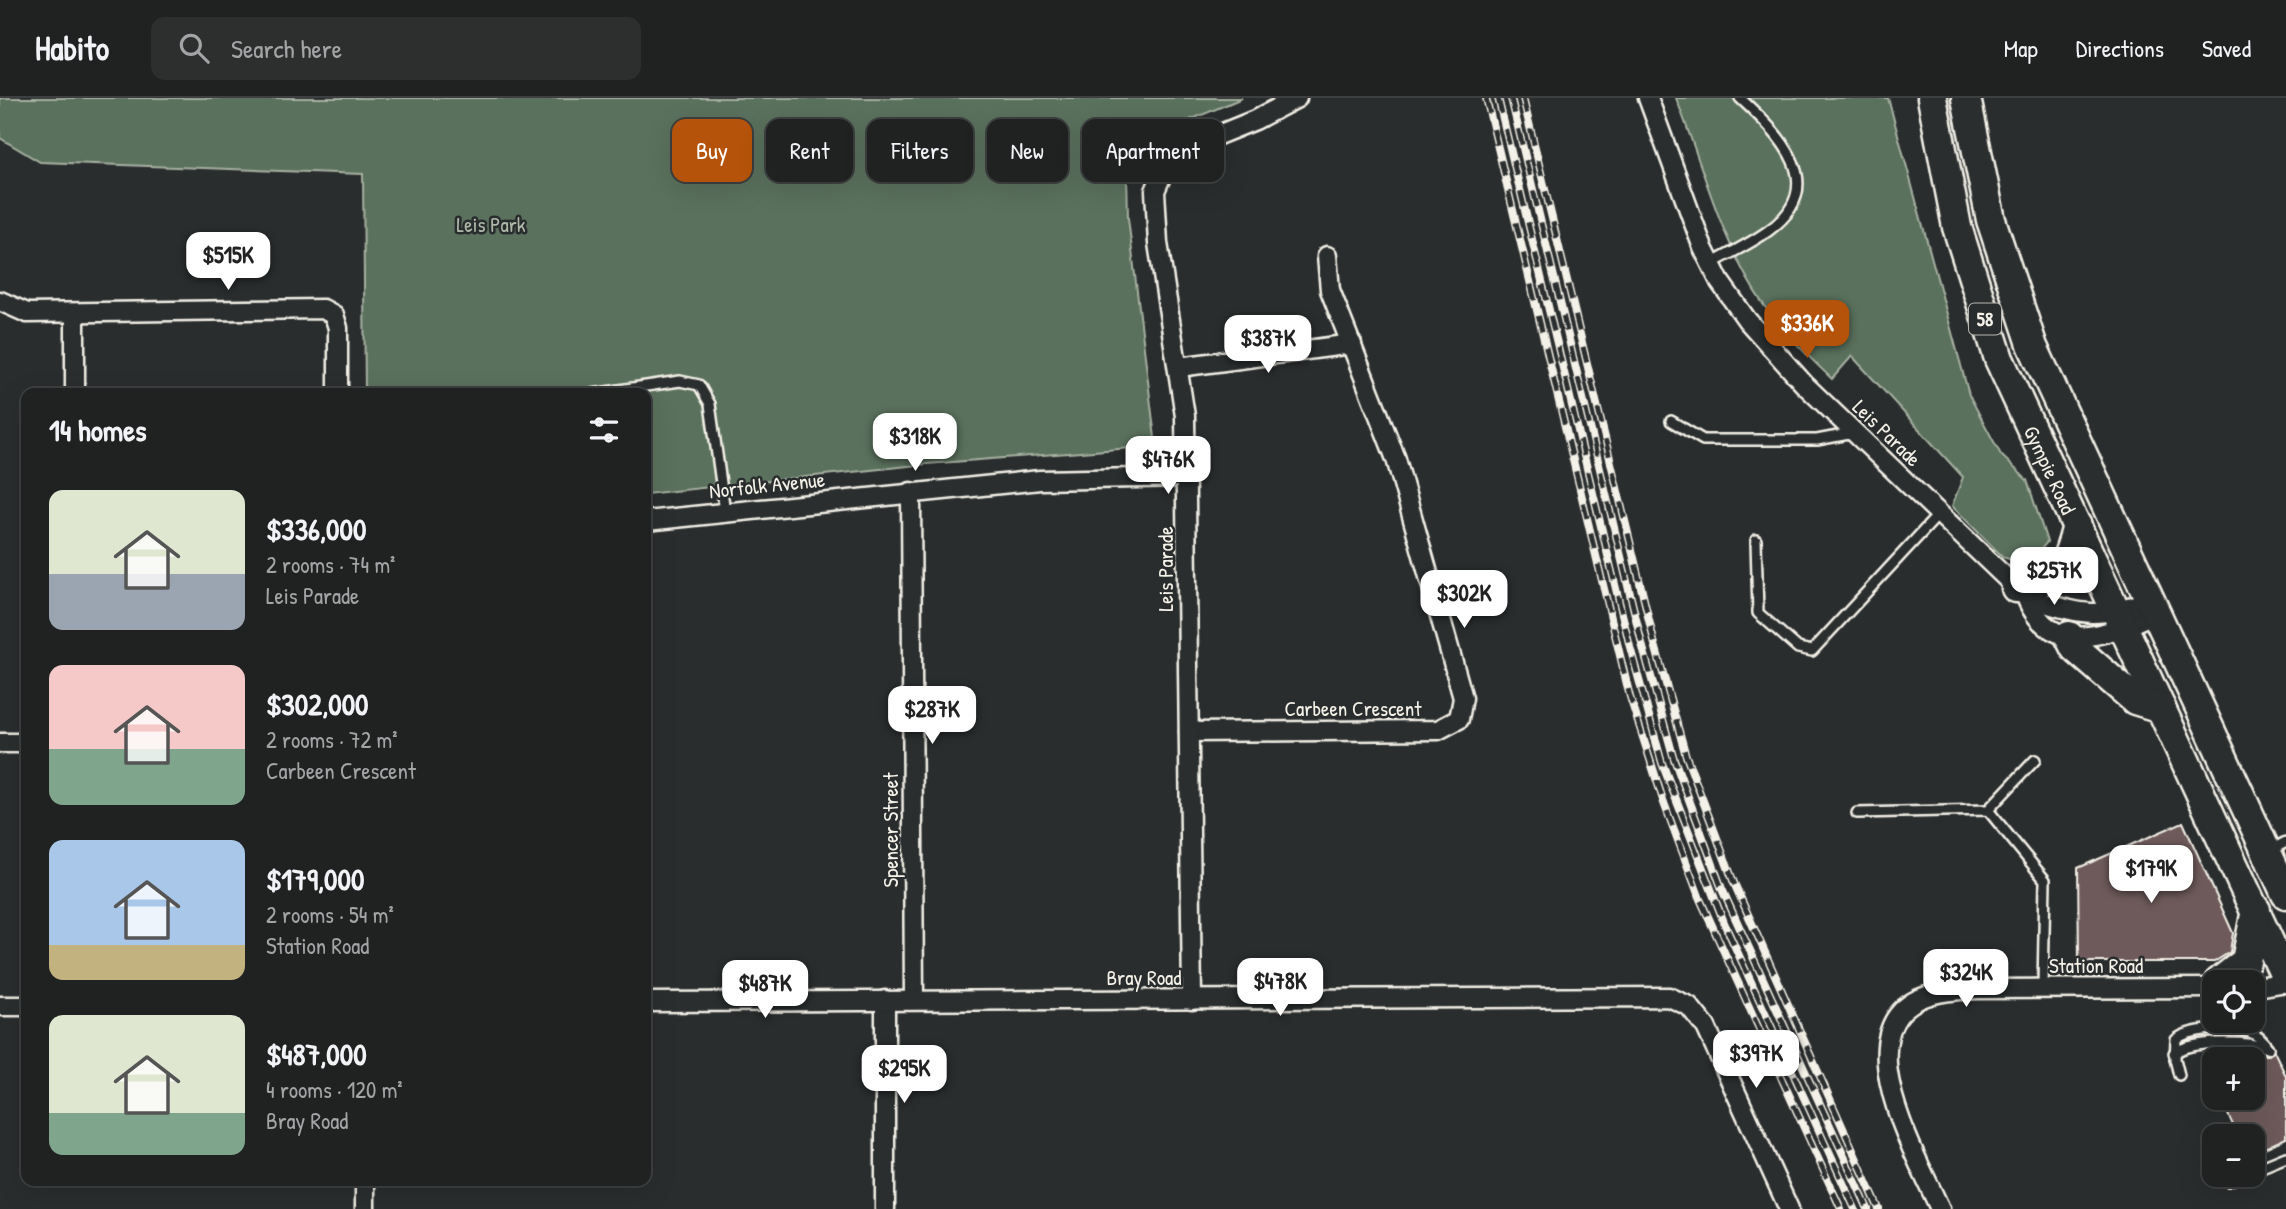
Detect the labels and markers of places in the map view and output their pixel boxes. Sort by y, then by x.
pin: $515K [179,232,277,292]
pin: $336K [1758,300,1856,360]
pin: $387K [1219,316,1317,375]
pin: $318K [866,414,964,473]
pin: $476K [1119,436,1217,496]
pin: $257K [2005,547,2103,607]
pin: $302K [1415,570,1513,630]
pin: $287K [883,686,981,746]
pin: $179K [2102,846,2200,905]
pin: $324K [1917,950,2015,1009]
pin: $478K [1231,958,1329,1018]
pin: $487K [716,960,814,1020]
pin: $397K [1707,1030,1805,1090]
pin: $295K [855,1046,953,1105]

